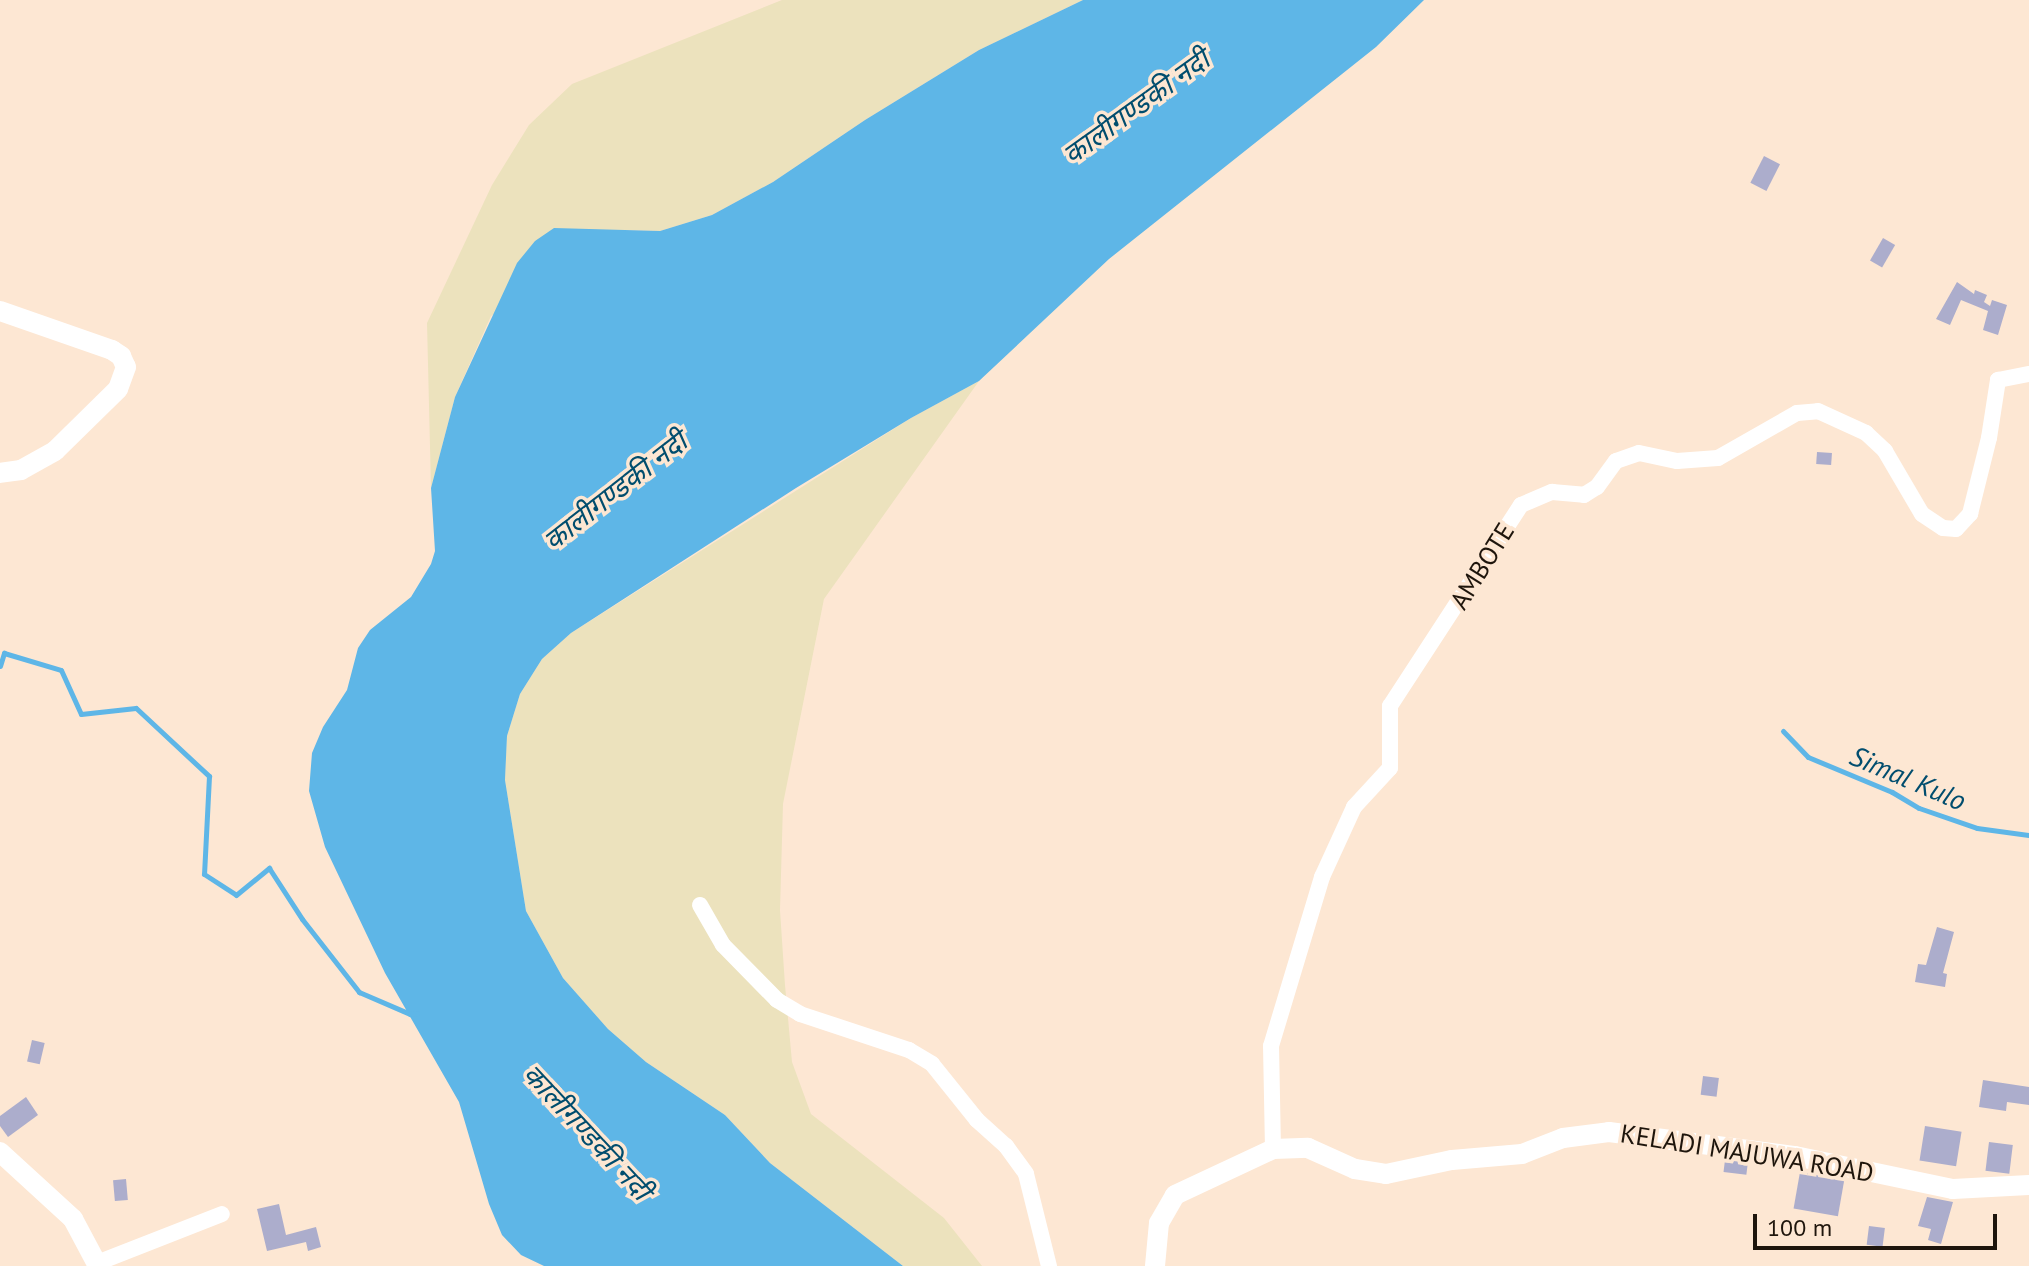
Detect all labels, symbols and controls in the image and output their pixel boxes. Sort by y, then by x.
water label: कालीगण्डकी नदी [1056,43,1216,171]
water label: कालीगण्डकी नदी [537,425,693,557]
street label: AMBOTE [1443,517,1521,615]
water label: Simal Kulo [1845,739,1971,817]
water label: कालीगण्डकी नदी [516,1057,658,1207]
street label: KELADI MAJUWA ROAD [1618,1117,1876,1189]
scale bar [1757,1198,2001,1248]
text: 100 m [1767,1212,1832,1243]

